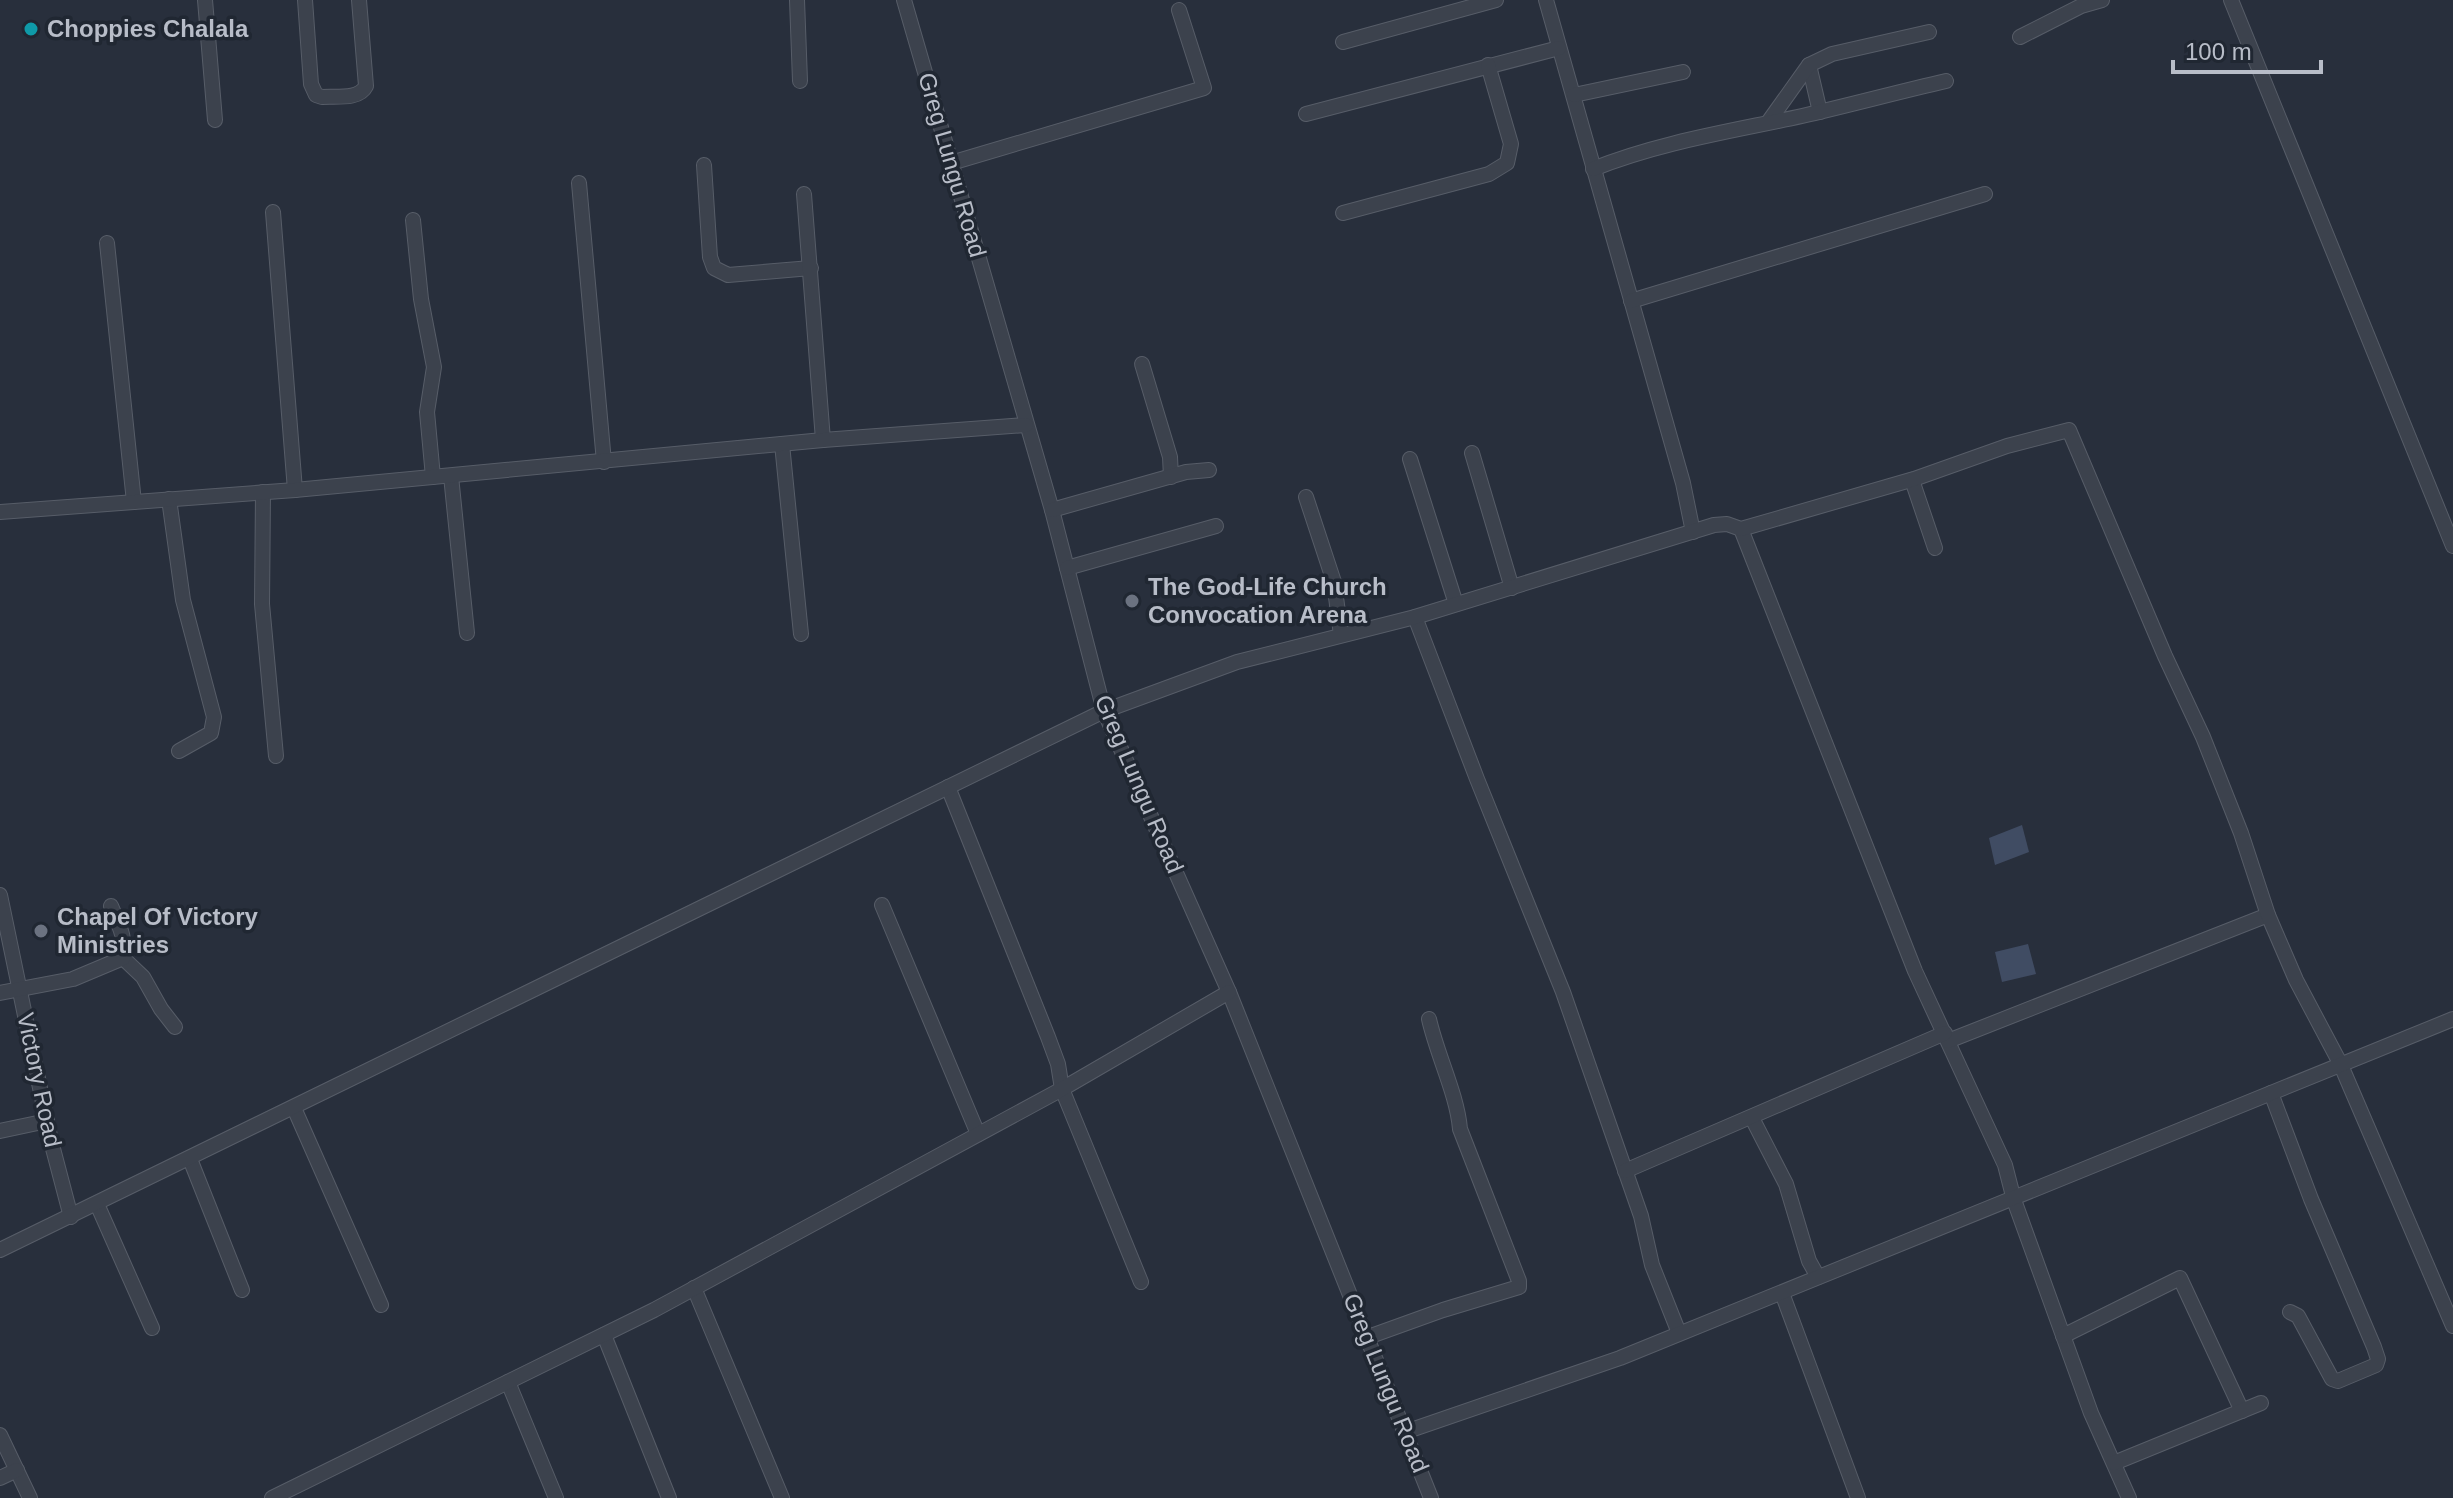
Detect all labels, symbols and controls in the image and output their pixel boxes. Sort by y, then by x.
place label: Choppies Chalala [47,15,249,42]
marker: Choppies Chalala [22,20,40,38]
scale bar [2173,24,2321,74]
text: 100 m [2185,38,2252,65]
street label: Greg Lungu Road [913,69,992,260]
place label: The God-Life Church Convocation Arena [1148,573,1387,628]
marker: The God-Life Church Convocation Arena [1123,592,1141,610]
street label: Greg Lungu Road [1090,691,1189,877]
place label: Chapel Of Victory Ministries [57,903,259,958]
marker: Chapel Of Victory Ministries [32,922,50,940]
street label: Victory Road [12,1010,67,1150]
street label: Greg Lungu Road [1338,1289,1435,1476]

